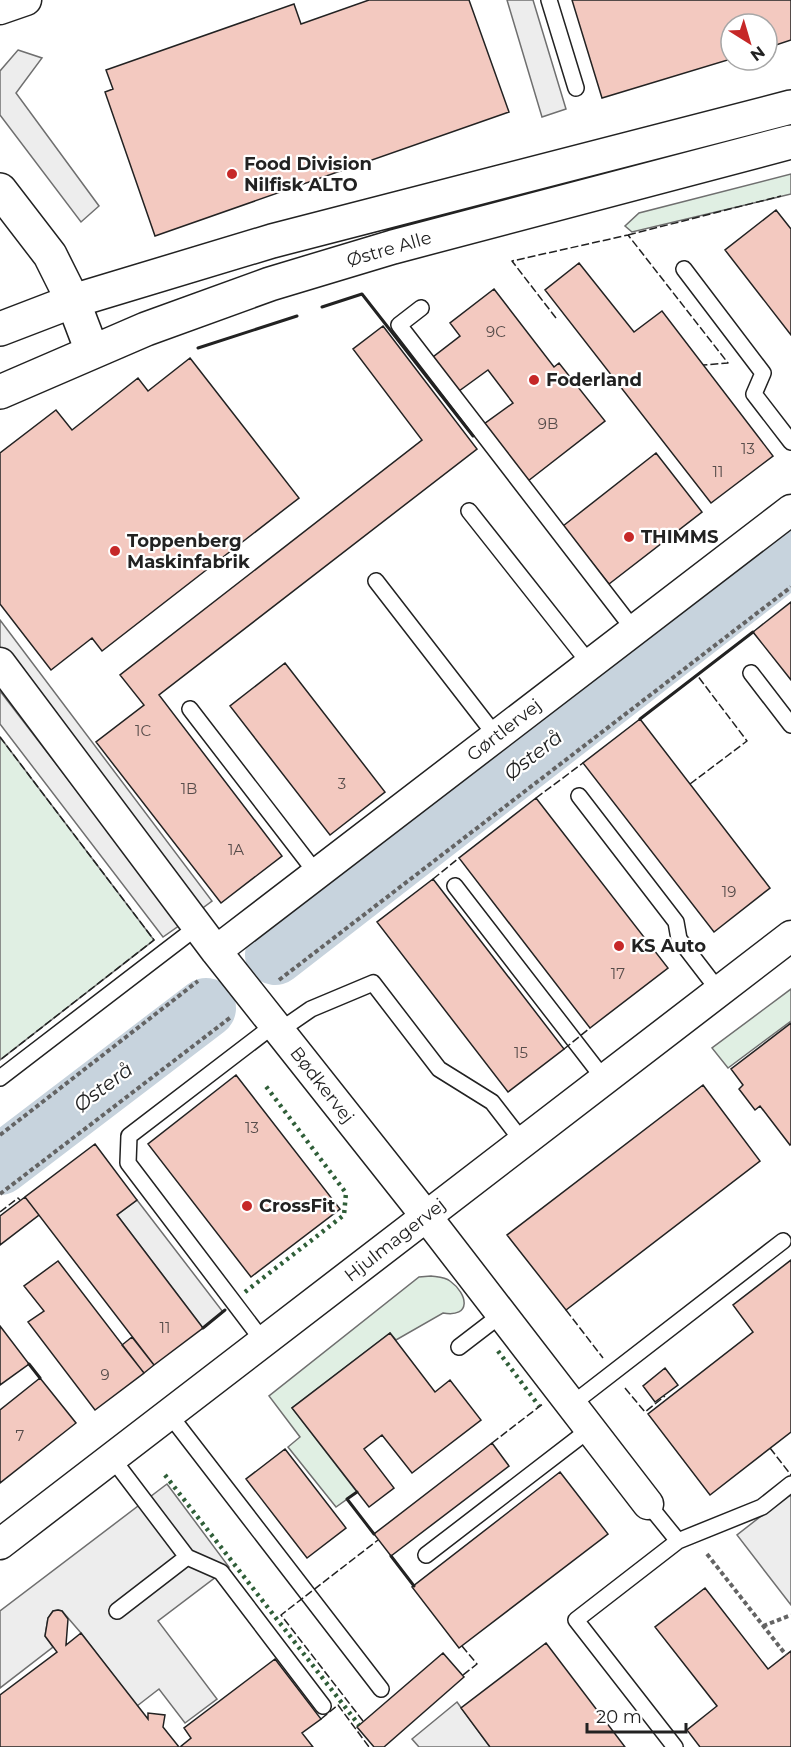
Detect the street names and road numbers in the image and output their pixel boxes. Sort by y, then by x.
street label: Østre Alle [344,226,434,272]
street label: Gørtlervej [462,694,546,766]
street label: Bødkervej [285,1042,359,1128]
street label: Hjulmagervej [340,1194,450,1286]

